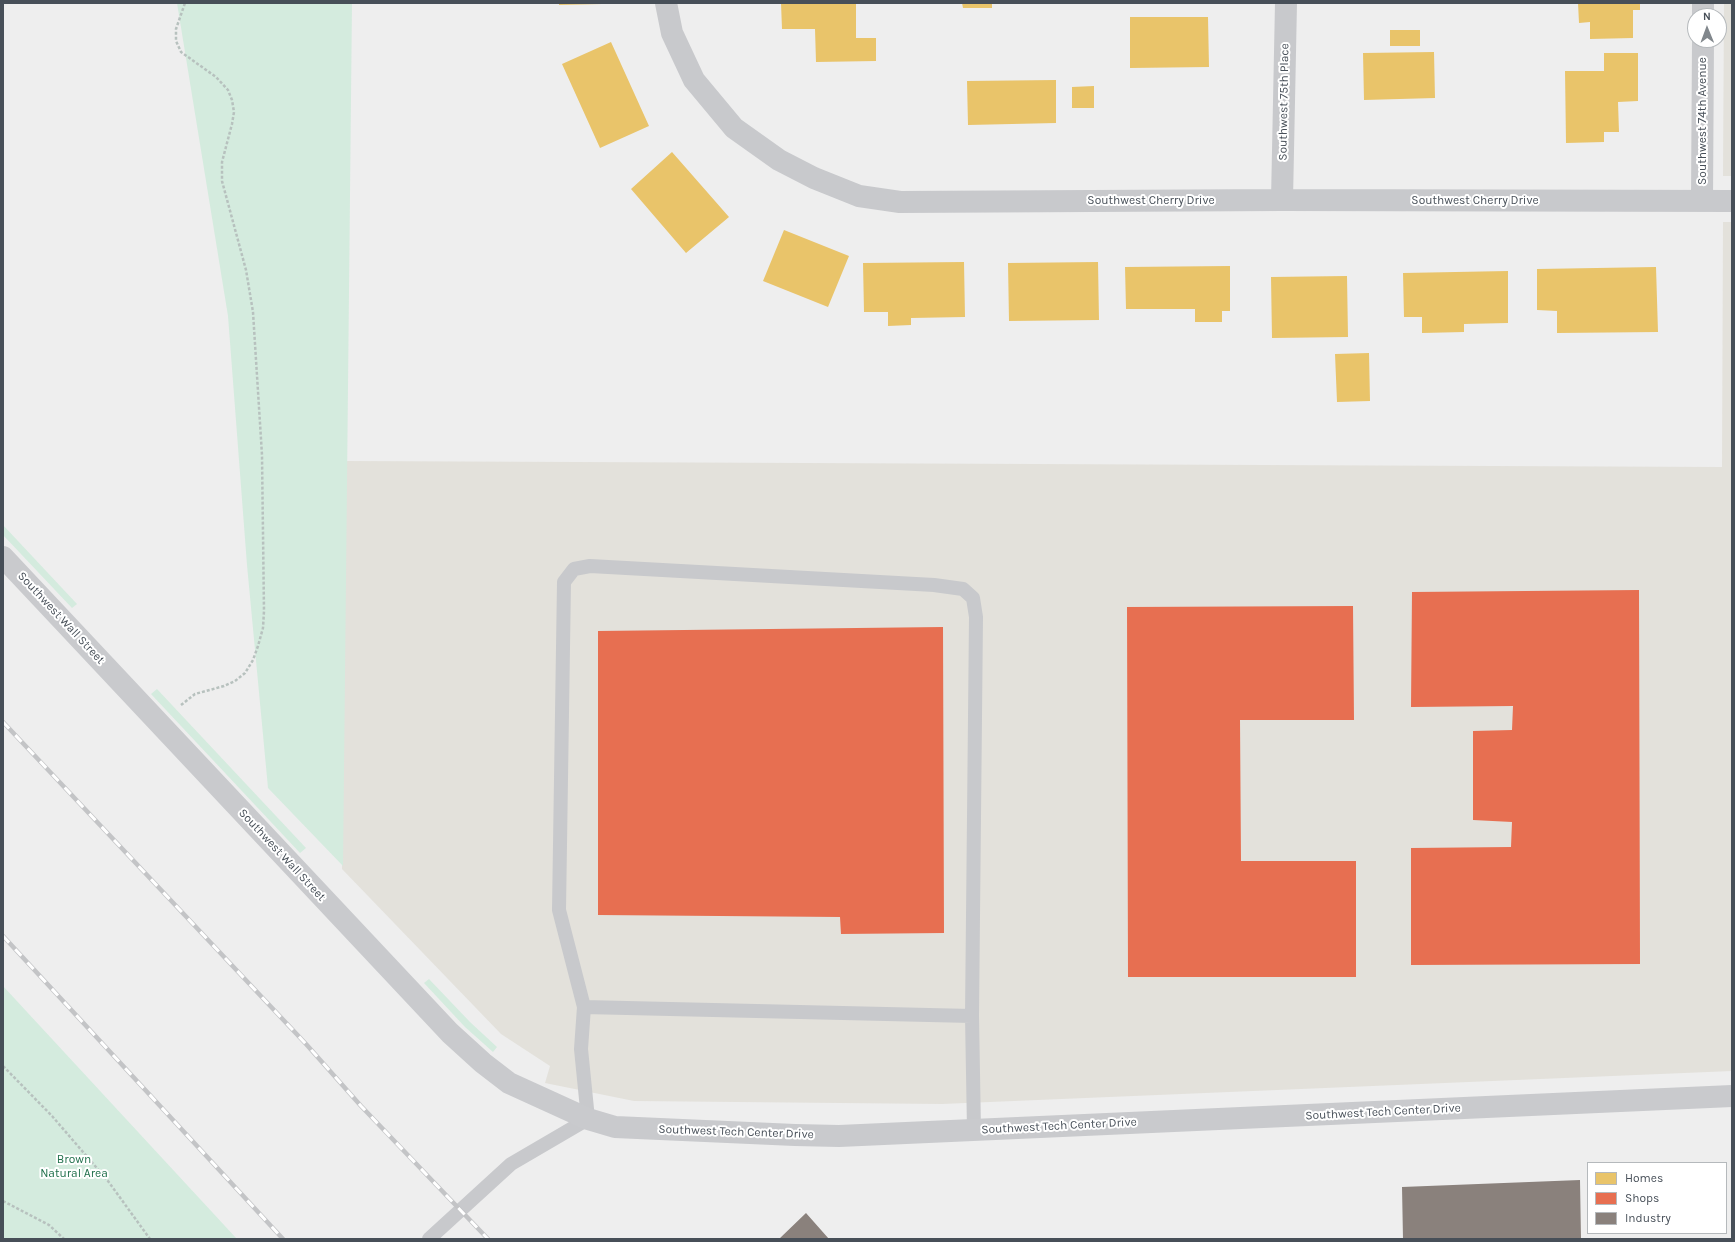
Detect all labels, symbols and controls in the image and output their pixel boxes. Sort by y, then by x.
north arrow [1687,8,1727,48]
text: N [1703,10,1711,23]
street label: Southwest 75th Place [1276,43,1292,161]
street label: Southwest 74th Avenue [1696,57,1710,185]
street label: Southwest Cherry Drive [1087,194,1215,208]
street label: Southwest Cherry Drive [1411,194,1539,208]
street label: Southwest Wall Street [15,569,107,667]
street label: Southwest Wall Street [236,806,328,904]
street label: Southwest Tech Center Drive [1305,1101,1461,1123]
street label: Southwest Tech Center Drive [981,1115,1137,1137]
street label: Southwest Tech Center Drive [658,1122,814,1142]
park label: Brown Natural Area [40,1153,108,1181]
legend [1587,1162,1727,1234]
text: Homes [1625,1171,1663,1185]
text: Shops [1625,1191,1659,1205]
text: Industry [1625,1211,1671,1225]

